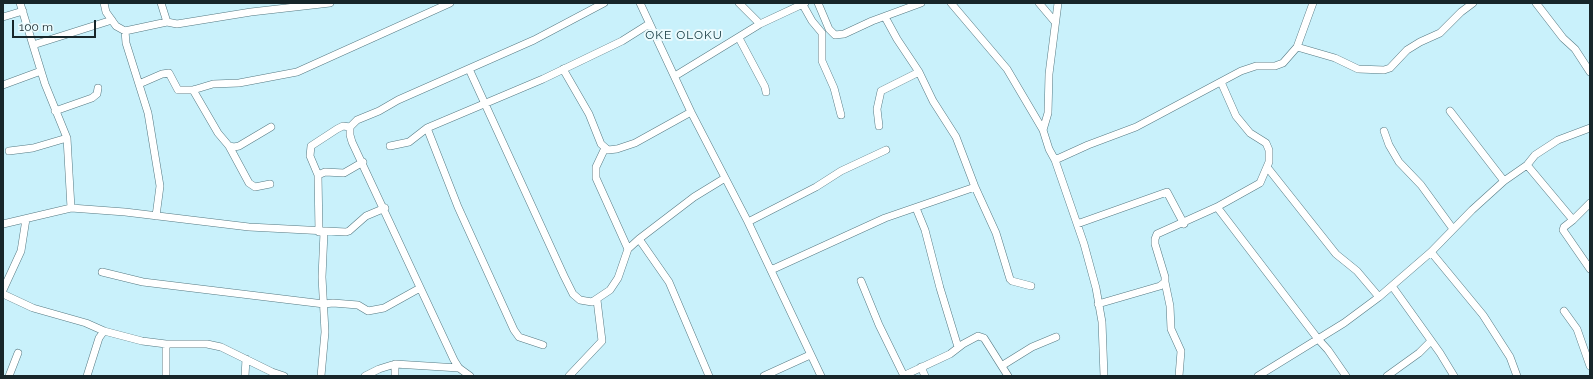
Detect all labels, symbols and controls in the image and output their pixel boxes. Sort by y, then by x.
scale bar [14,12,98,38]
text: 100 m [19,20,53,34]
district label: OKE OLOKU [645,28,723,42]

